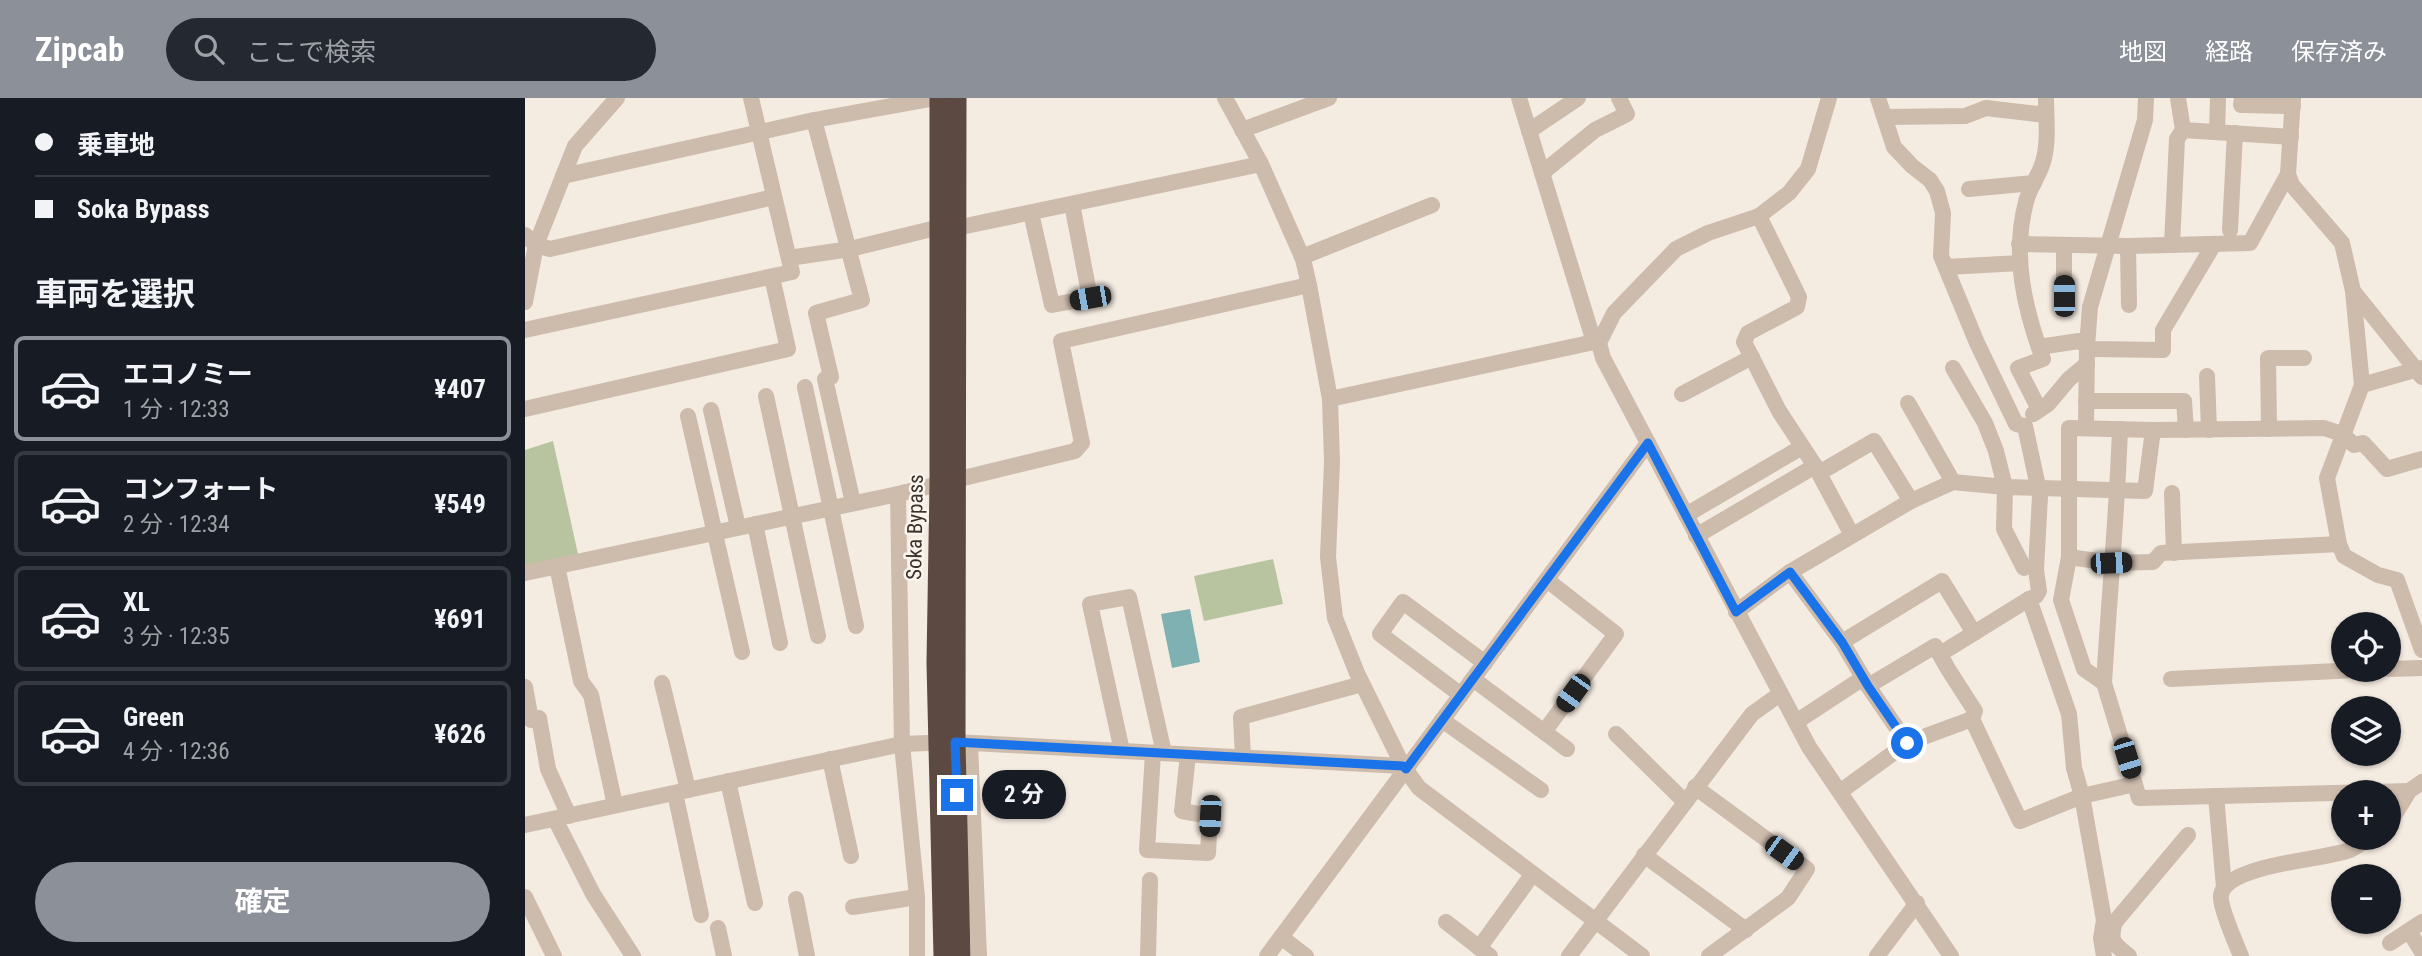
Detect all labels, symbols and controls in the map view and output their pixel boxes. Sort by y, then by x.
search box [166,18,656,81]
text: Zipcab [35,30,124,69]
icon: search [190,30,228,68]
text: ここで検索 [246,37,376,67]
text: 地図 [2119,38,2167,66]
text: 経路 [2205,38,2253,66]
text: 保存済み [2291,38,2387,66]
text: 乗車地 [77,130,155,160]
text: Soka Bypass [77,194,210,224]
text: 車両を選択 [35,275,195,313]
car [2054,275,2075,317]
car [1068,284,1113,312]
icon: car [39,357,102,420]
text: エコノミー [123,359,253,389]
text: ¥407 [434,374,486,404]
text: 1 分 · 12:33 [123,396,230,423]
icon: car [39,472,102,535]
text: コンフォート [123,474,278,504]
street label: Soka Bypass [902,474,928,580]
text: ¥549 [434,489,486,519]
text: 2 分 · 12:34 [123,511,230,538]
car [2090,552,2133,574]
icon: car [39,587,102,650]
text: XL [123,587,150,617]
text: ¥691 [434,604,486,634]
map controls [2331,612,2401,934]
button: locate [2331,612,2401,682]
text: 3 分 · 12:35 [123,623,230,650]
car [1553,670,1594,716]
button: layers [2331,696,2401,766]
icon: car [39,702,102,765]
text: Green [123,702,184,732]
text: ¥626 [434,719,486,749]
route start [1891,727,1923,759]
car [2111,735,2144,781]
text: 4 分 · 12:36 [123,738,230,765]
callout: 2 分 [982,770,1065,820]
route end [941,779,973,811]
button: + [2331,780,2401,850]
text: 2 分 [1004,781,1044,808]
car [1199,794,1222,838]
car [1761,832,1808,874]
button: 確定 [35,862,490,942]
button: − [2331,864,2401,934]

